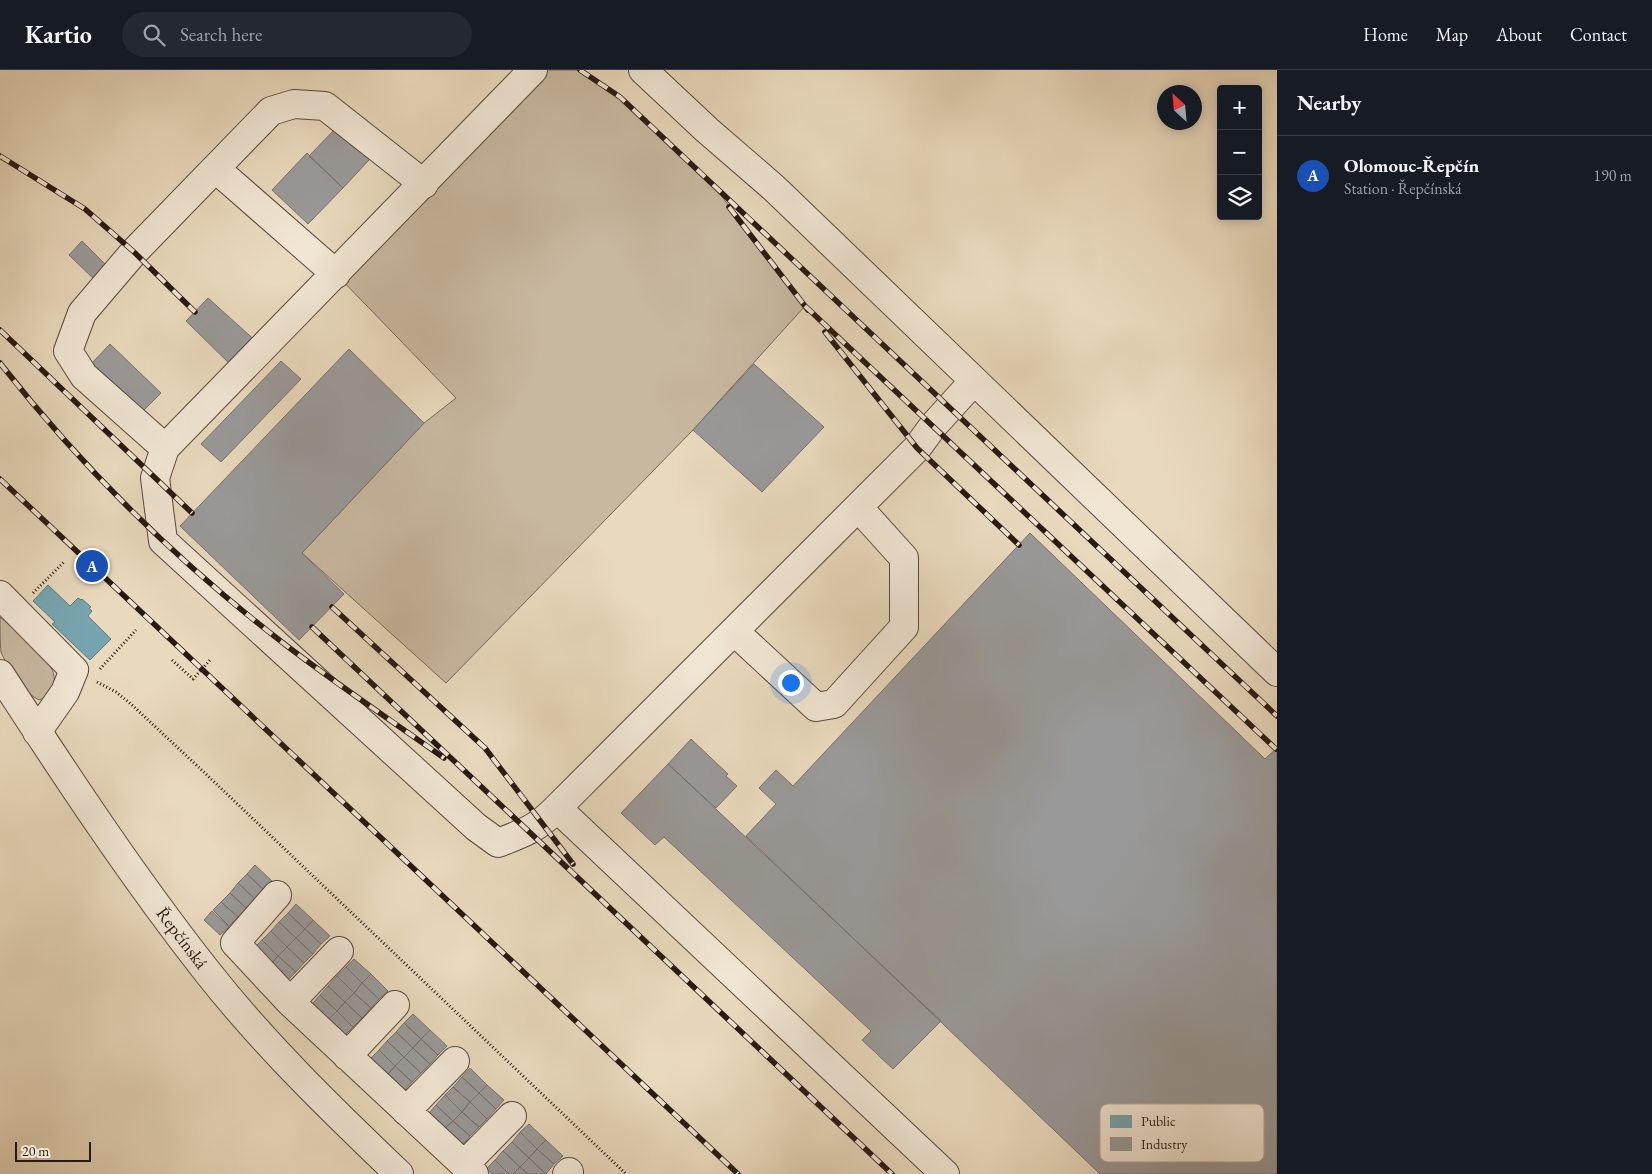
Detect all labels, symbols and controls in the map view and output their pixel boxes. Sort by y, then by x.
search box [122,12,472,57]
text: Kartio [25,19,92,50]
icon: search [140,21,168,49]
text: Search here [180,22,262,47]
text: Home [1363,23,1408,46]
text: Map [1436,23,1468,46]
text: About [1496,23,1542,46]
text: Contact [1570,23,1627,46]
north arrow [1157,85,1202,130]
map controls [1217,85,1262,220]
button: + [1217,85,1262,130]
text: Nearby [1297,89,1361,116]
button: − [1217,130,1262,175]
text: Olomouc-Řepčín [1344,153,1479,178]
text: A [1307,165,1319,186]
text: 190 m [1593,165,1632,186]
button: layers [1217,175,1262,220]
text: Station · Řepčínská [1344,178,1462,199]
pin: A [76,547,108,585]
your location [778,670,804,696]
street label: Řepčínská [152,902,214,974]
legend [1100,1104,1264,1162]
text: Public [1141,1112,1176,1130]
text: Industry [1141,1135,1188,1153]
scale bar [15,1139,91,1162]
text: 20 m [22,1142,49,1160]

